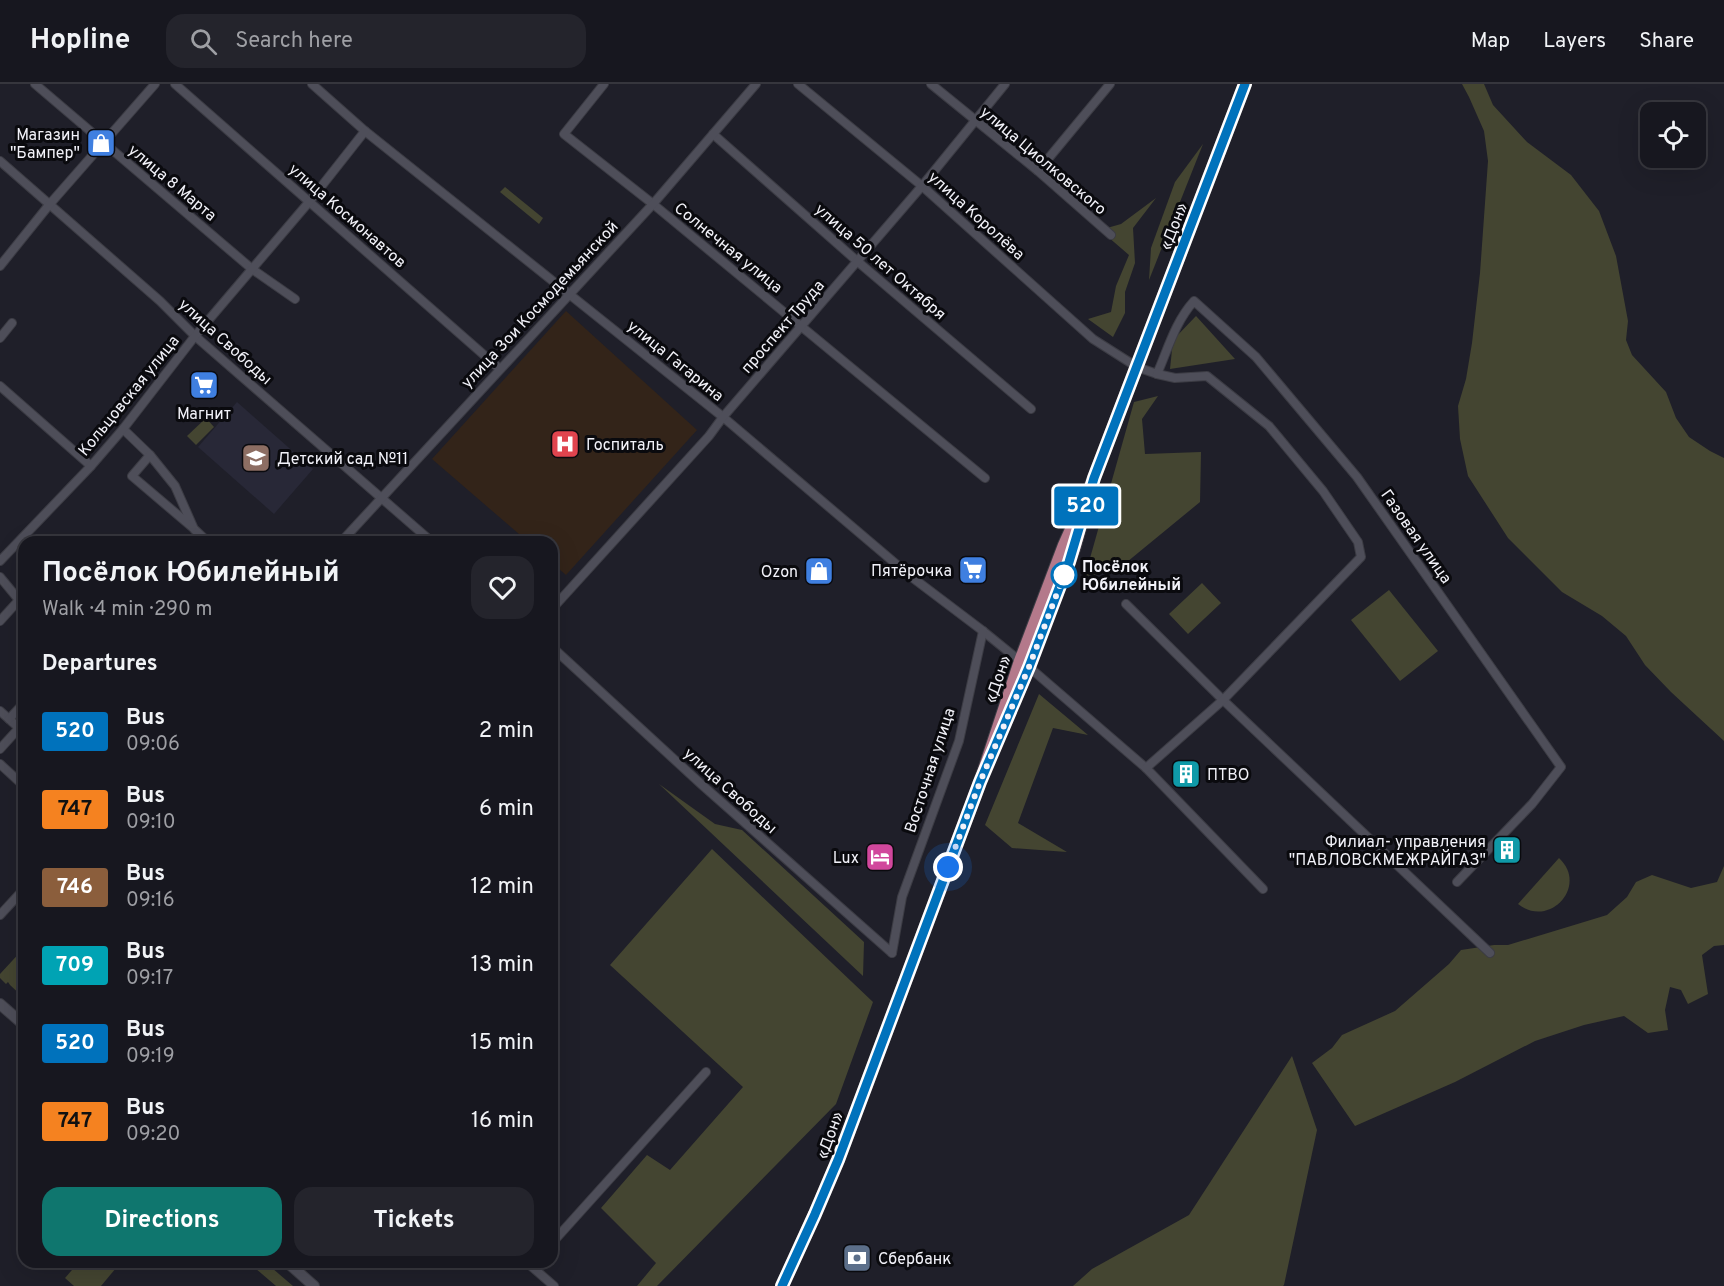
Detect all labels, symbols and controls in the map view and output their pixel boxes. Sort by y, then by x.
search box [166,14,586,68]
text: Hopline [30,23,130,59]
icon: search [187,25,220,58]
text: Search here [235,28,353,55]
text: Map [1471,28,1510,55]
text: Layers [1543,28,1606,55]
text: Share [1639,28,1694,55]
map controls [1640,102,1706,168]
button: locate [1640,102,1706,168]
street label: улица Циолковского [976,103,1110,220]
place label: Магазин "Бампер" [10,126,80,164]
shop icon: Магазин "Бампер" [85,127,117,159]
street label: улица 8 Марта [123,141,220,226]
street label: улица Космонавтов [284,160,410,273]
street label: улица Королёва [923,168,1028,265]
street label: Солнечная улица [670,199,786,298]
street label: улица 50 лет Октября [810,200,949,325]
street label: «Дон» [1157,200,1193,253]
street label: улица Зои Космодемьянской [458,218,623,393]
street label: проспект Труда [737,276,830,378]
street label: улица Свободы [174,295,276,390]
street label: улица Гагарина [622,317,727,407]
street label: Кольцовская улица [75,332,184,461]
supermarket icon: Магнит [188,369,220,401]
place label: Магнит [177,405,231,425]
hospital icon: Госпиталь [549,428,581,460]
place label: Госпиталь [586,436,664,456]
school or university icon: Детский сад №11 [240,442,272,474]
place label: Детский сад №11 [277,450,408,470]
line badge: 520 [1052,486,1120,526]
street label: Газовая улица [1375,486,1455,588]
text: 520 [1066,493,1106,520]
supermarket icon: Пятёрочка [957,554,989,586]
shop icon: Ozon [803,555,835,587]
text: Посёлок Юбилейный [42,556,340,592]
button: heart [471,556,534,619]
place label: Посёлок Юбилейный [1082,558,1181,596]
place label: Пятёрочка [871,562,952,582]
marker: Посёлок Юбилейный [1051,562,1077,588]
place label: Ozon [761,563,798,583]
text: Walk · 4 min · 290 m [42,597,212,623]
text: Departures [42,651,158,678]
street label: «Дон» [981,653,1016,706]
text: Bus [126,705,165,732]
street label: Восточная улица [901,706,961,836]
text: 520 [55,718,95,745]
text: 2 min [479,718,534,745]
text: 09:06 [126,732,180,758]
street label: улица Свободы [679,744,781,839]
building icon: ПТВО [1170,758,1202,790]
place label: ПТВО [1207,766,1249,786]
text: Bus [126,783,165,810]
text: 747 [58,796,92,823]
text: 6 min [479,796,534,823]
text: 09:10 [126,810,176,836]
place label: Филиал- управления "ПАВЛОВСКМЕЖРАЙГАЗ" [1289,833,1486,871]
building icon: Филиал- управления "ПАВЛОВСКМЕЖРАЙГАЗ" [1491,834,1523,866]
hotel icon: Lux [864,841,896,873]
place label: Lux [833,849,859,869]
your location [933,852,963,882]
text: Bus [126,861,165,888]
text: 746 [57,874,93,901]
text: 12 min [471,874,534,901]
text: 09:16 [126,888,175,914]
text: Bus [126,939,165,966]
text: 709 [56,952,94,979]
text: 13 min [471,952,534,979]
text: 09:17 [126,966,173,992]
text: Bus [126,1017,165,1044]
text: 520 [55,1030,95,1057]
text: 15 min [470,1030,534,1057]
text: 09:19 [126,1044,175,1070]
text: Bus [126,1095,165,1122]
text: 747 [58,1108,92,1135]
text: 16 min [471,1108,534,1135]
street label: «Дон» [813,1109,849,1162]
text: 09:20 [126,1122,180,1148]
button: Directions [42,1187,282,1256]
button: Tickets [294,1187,534,1256]
bank icon: Сбербанк [841,1242,873,1274]
place label: Сбербанк [878,1250,951,1270]

